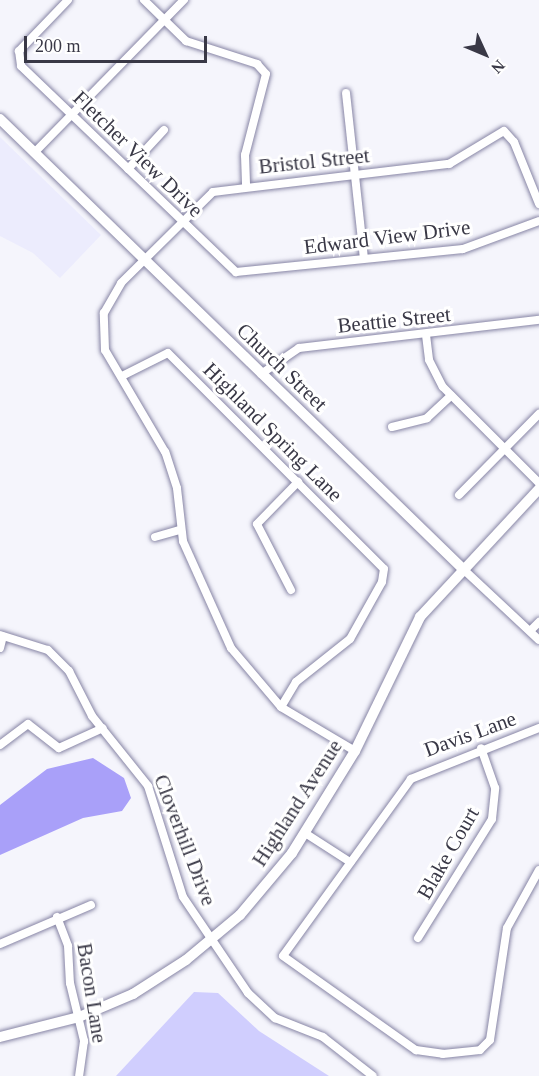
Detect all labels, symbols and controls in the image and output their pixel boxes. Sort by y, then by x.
scale bar [27,24,210,62]
north arrow [455,24,515,84]
text: 200 m [35,36,81,56]
text: N [488,57,508,77]
street label: Fletcher View Drive [68,85,208,223]
street label: Bristol Street [257,143,371,179]
street label: Edward View Drive [302,214,472,260]
street label: Beattie Street [336,302,452,338]
street label: Church Street [232,318,332,416]
street label: Highland Spring Lane [198,357,348,507]
street label: Davis Lane [420,706,520,762]
street label: Highland Avenue [246,734,348,872]
street label: Cloverhill Drive [148,771,222,909]
street label: Blake Court [412,803,484,903]
street label: Bacon Lane [72,941,112,1045]

